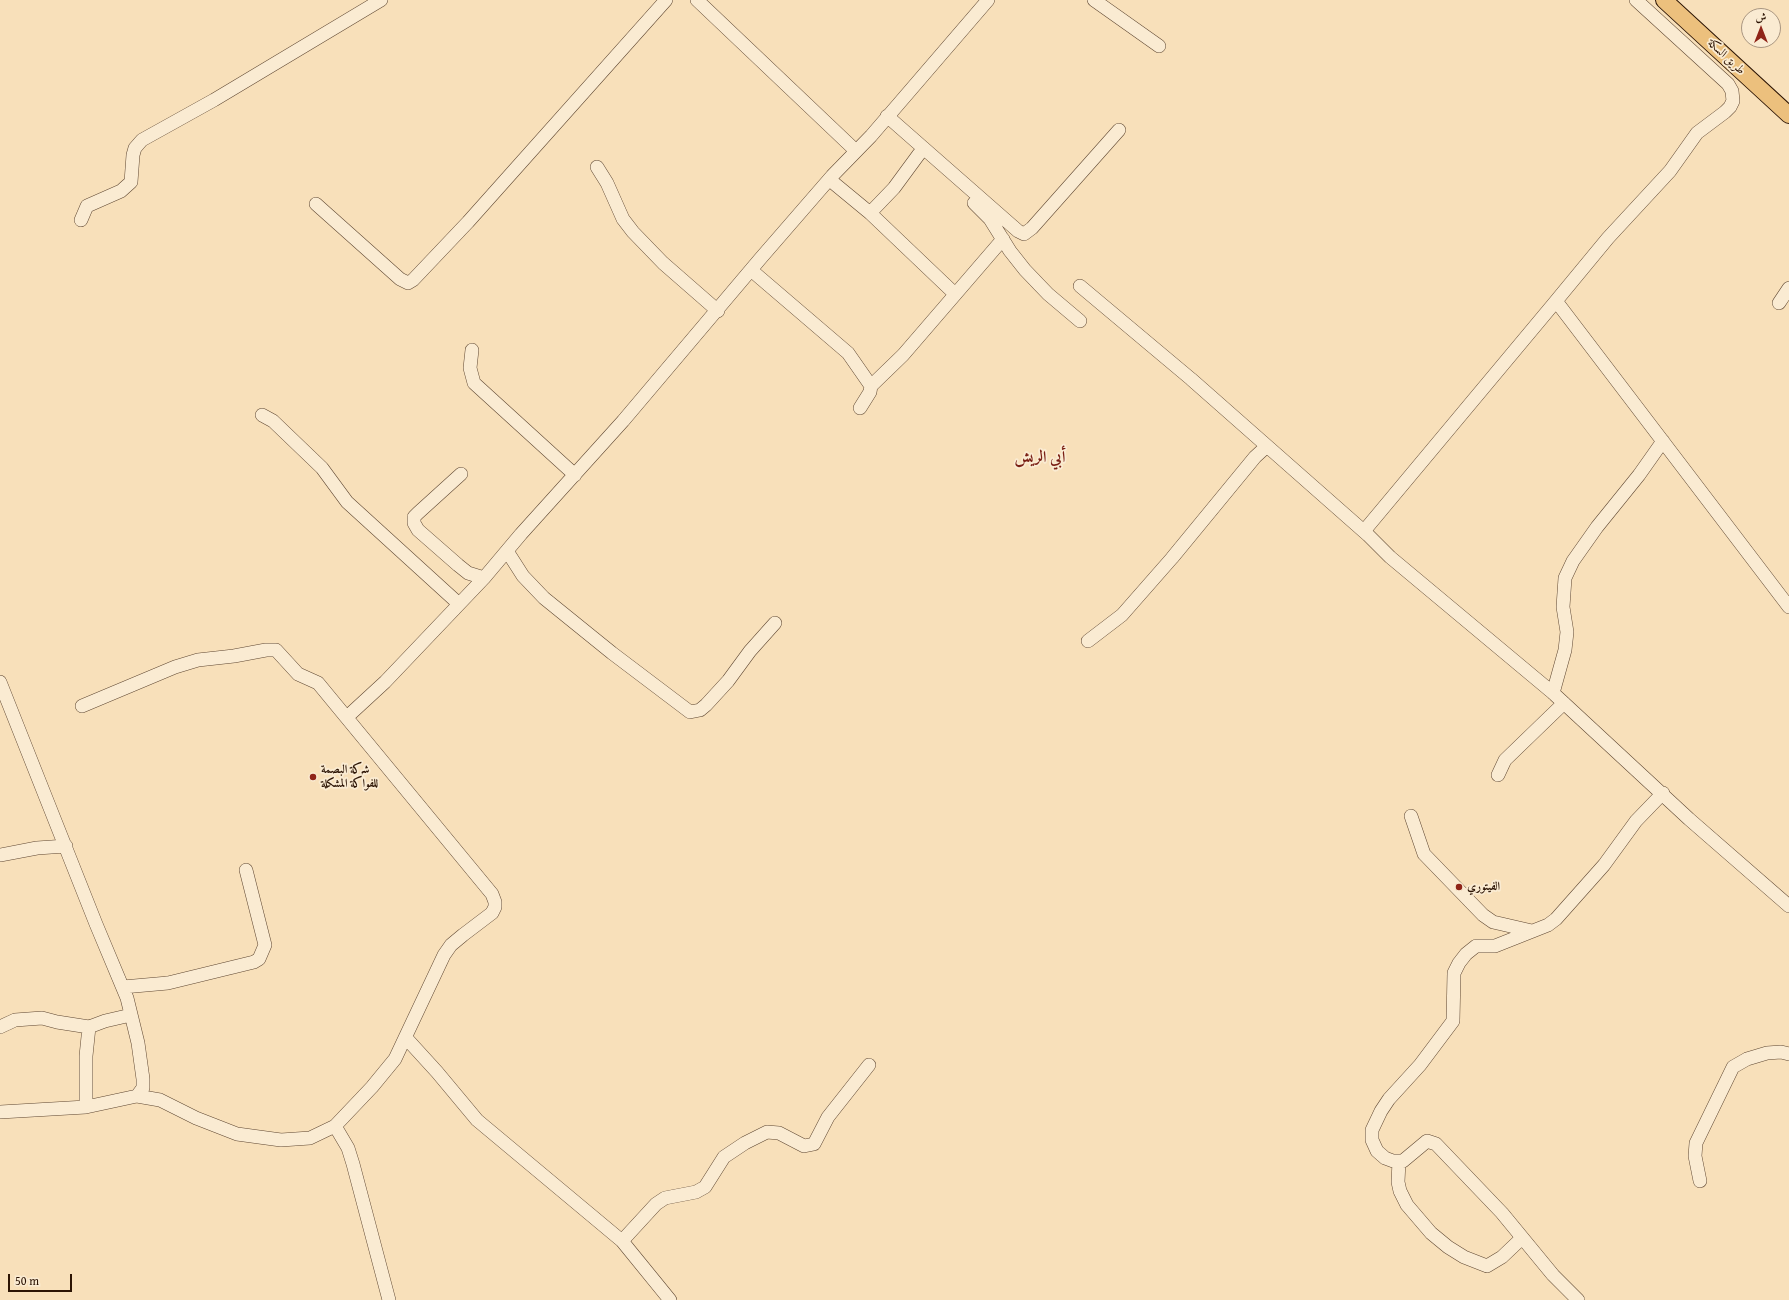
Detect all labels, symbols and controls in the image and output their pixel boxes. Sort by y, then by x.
north arrow [1741,8,1781,48]
text: ش [1756,9,1766,25]
street label: طريق السكة [1704,36,1748,78]
district label: أبي الريش [1015,448,1065,468]
place label: شركة البصمة للفواكة المشكلة [321,763,378,791]
marker: شركة البصمة للفواكة المشكلة [308,772,318,782]
place label: الفيتوري [1467,880,1500,894]
marker: الفيتوري [1454,882,1464,892]
scale bar [10,1266,74,1292]
text: 50 m [15,1272,39,1289]

